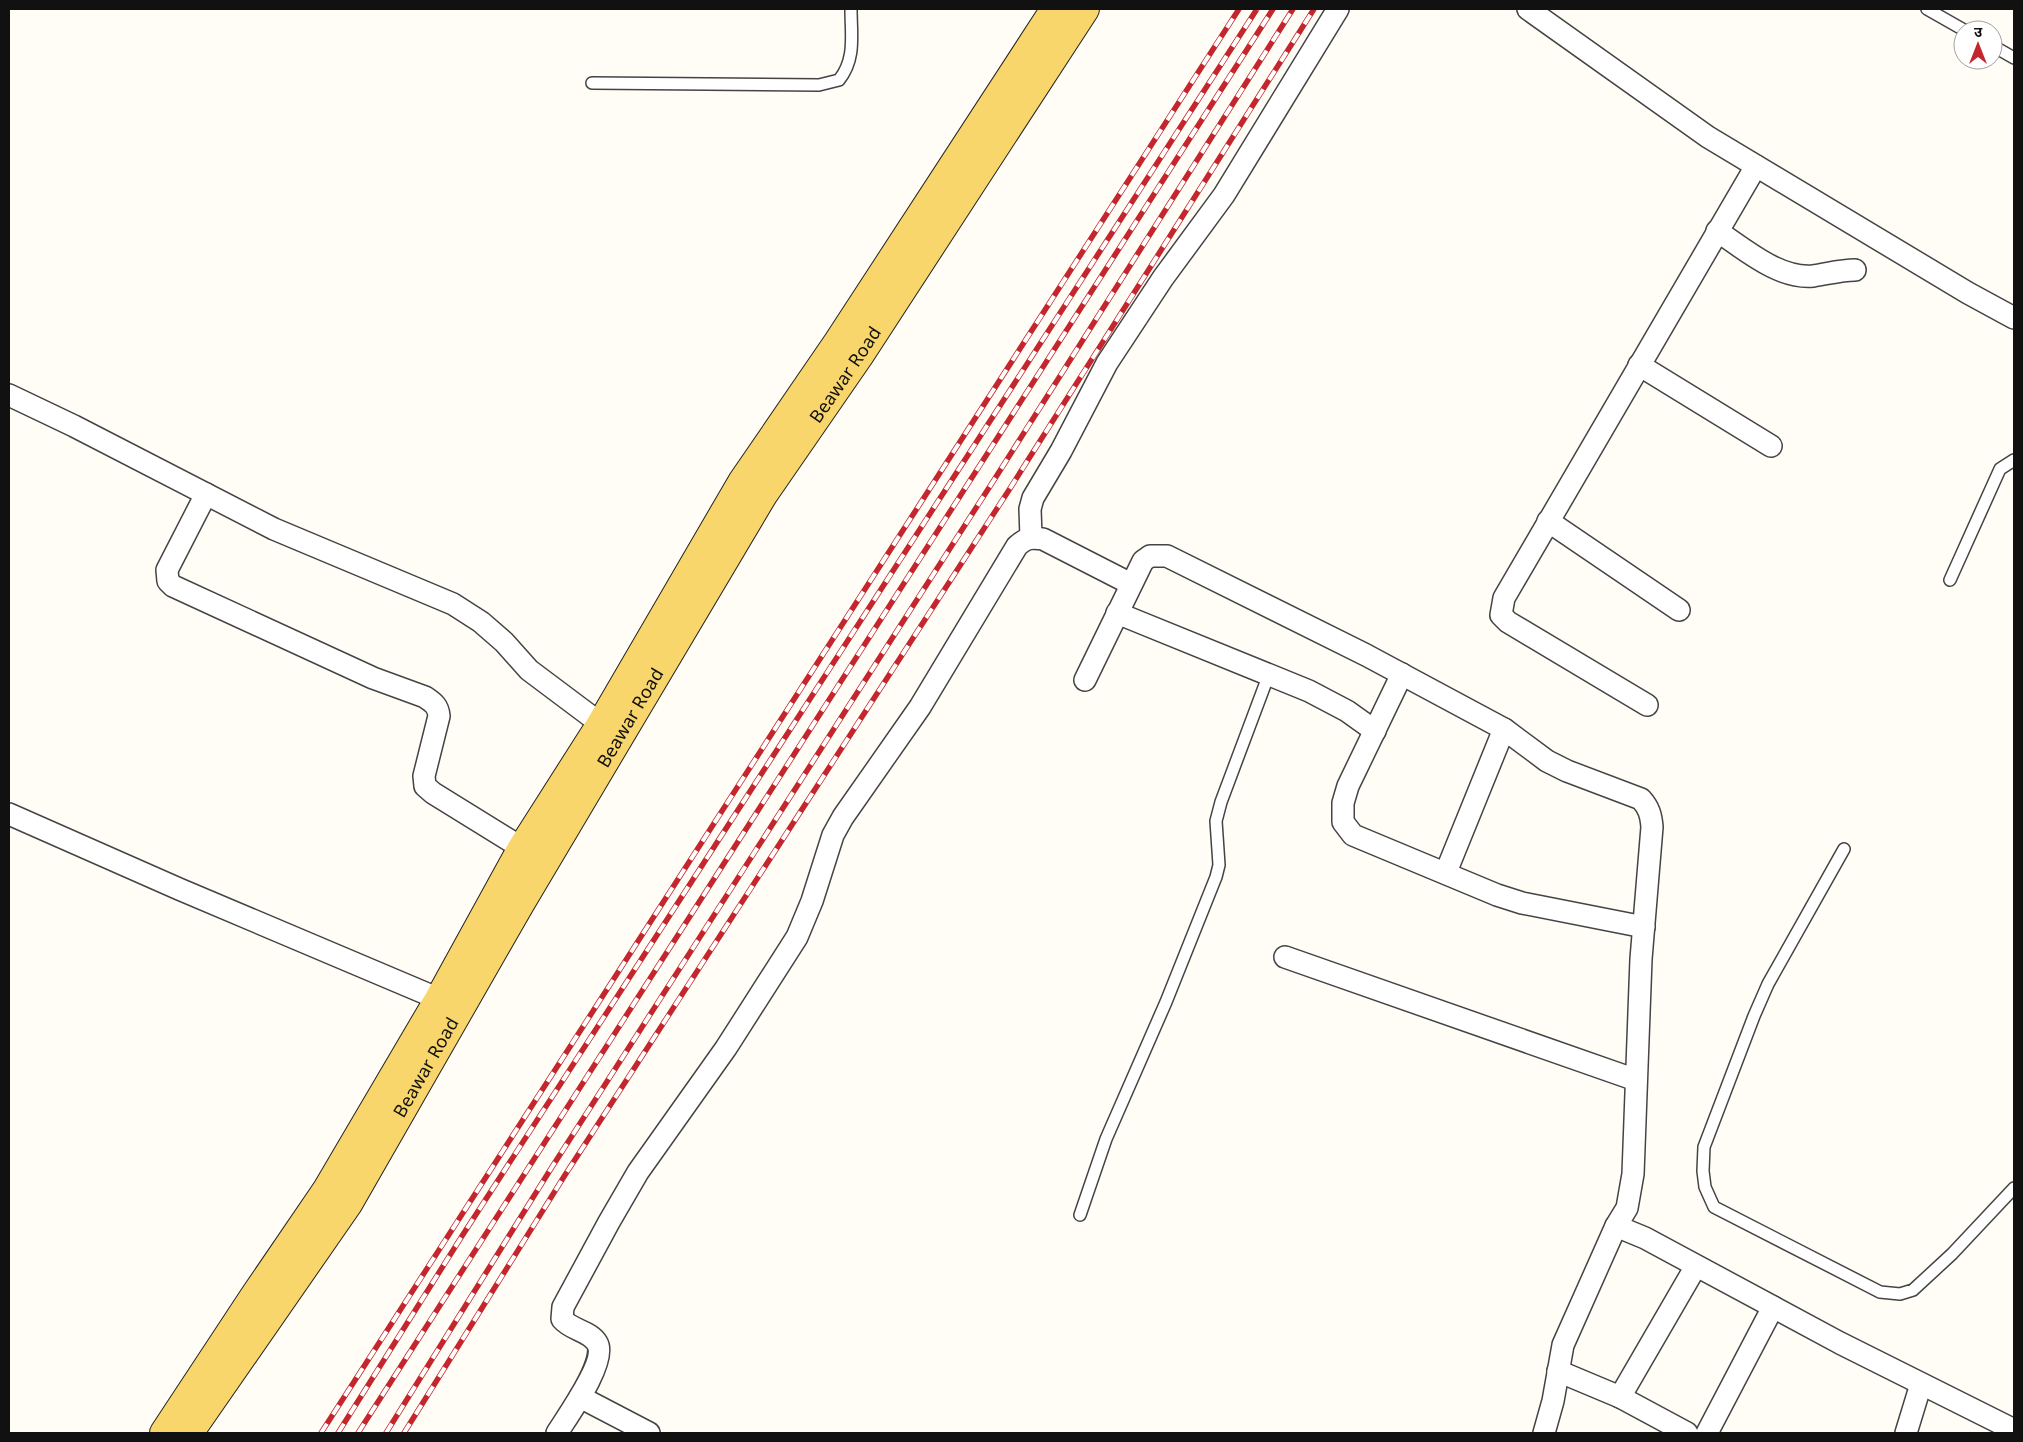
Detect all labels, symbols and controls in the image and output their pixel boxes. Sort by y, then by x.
north arrow [1953,20,2003,70]
text: उ [1974,24,1983,43]
street label: Beawar Road [806,323,888,428]
street label: Beawar Road [593,665,670,773]
street label: Beawar Road [390,1014,465,1123]

